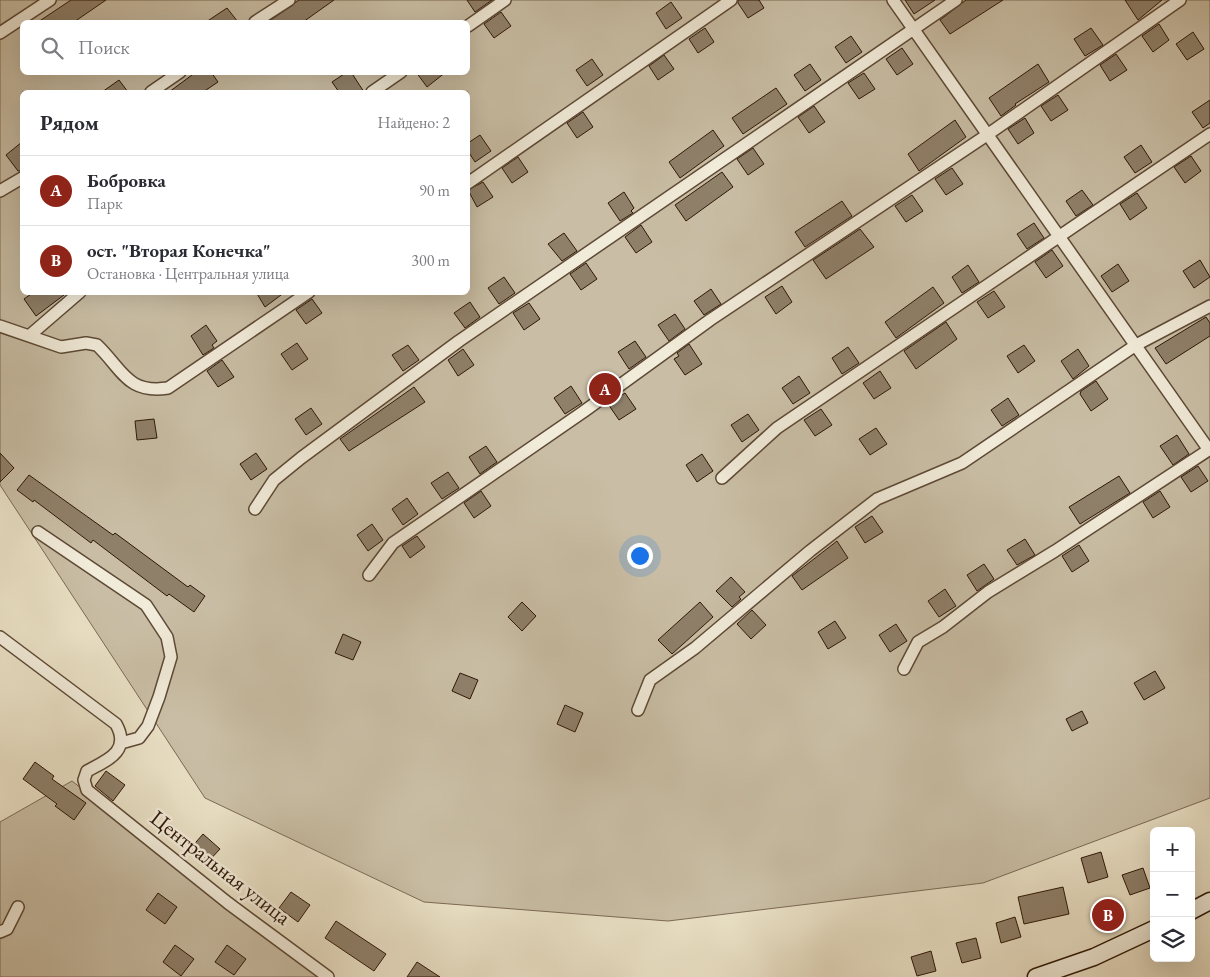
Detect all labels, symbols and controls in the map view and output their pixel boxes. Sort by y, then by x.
search box [20,20,470,75]
icon: search [38,34,66,62]
text: Поиск [78,35,130,60]
text: Рядом [40,109,99,136]
text: Найдено: 2 [378,112,450,133]
text: Бобровка [87,168,166,193]
text: A [50,180,62,201]
text: 90 m [419,180,450,201]
text: Парк [87,193,123,214]
text: ост. "Вторая Конечка" [87,238,271,263]
text: B [51,250,61,271]
text: 300 m [411,250,450,271]
text: Остановка · Центральная улица [87,263,289,284]
pin: A [589,370,621,408]
your location [627,543,653,569]
street label: Центральная улица [144,803,297,932]
map controls [1150,827,1195,962]
button: + [1150,827,1195,872]
button: − [1150,872,1195,917]
pin: B [1092,896,1124,934]
button: layers [1150,917,1195,962]

